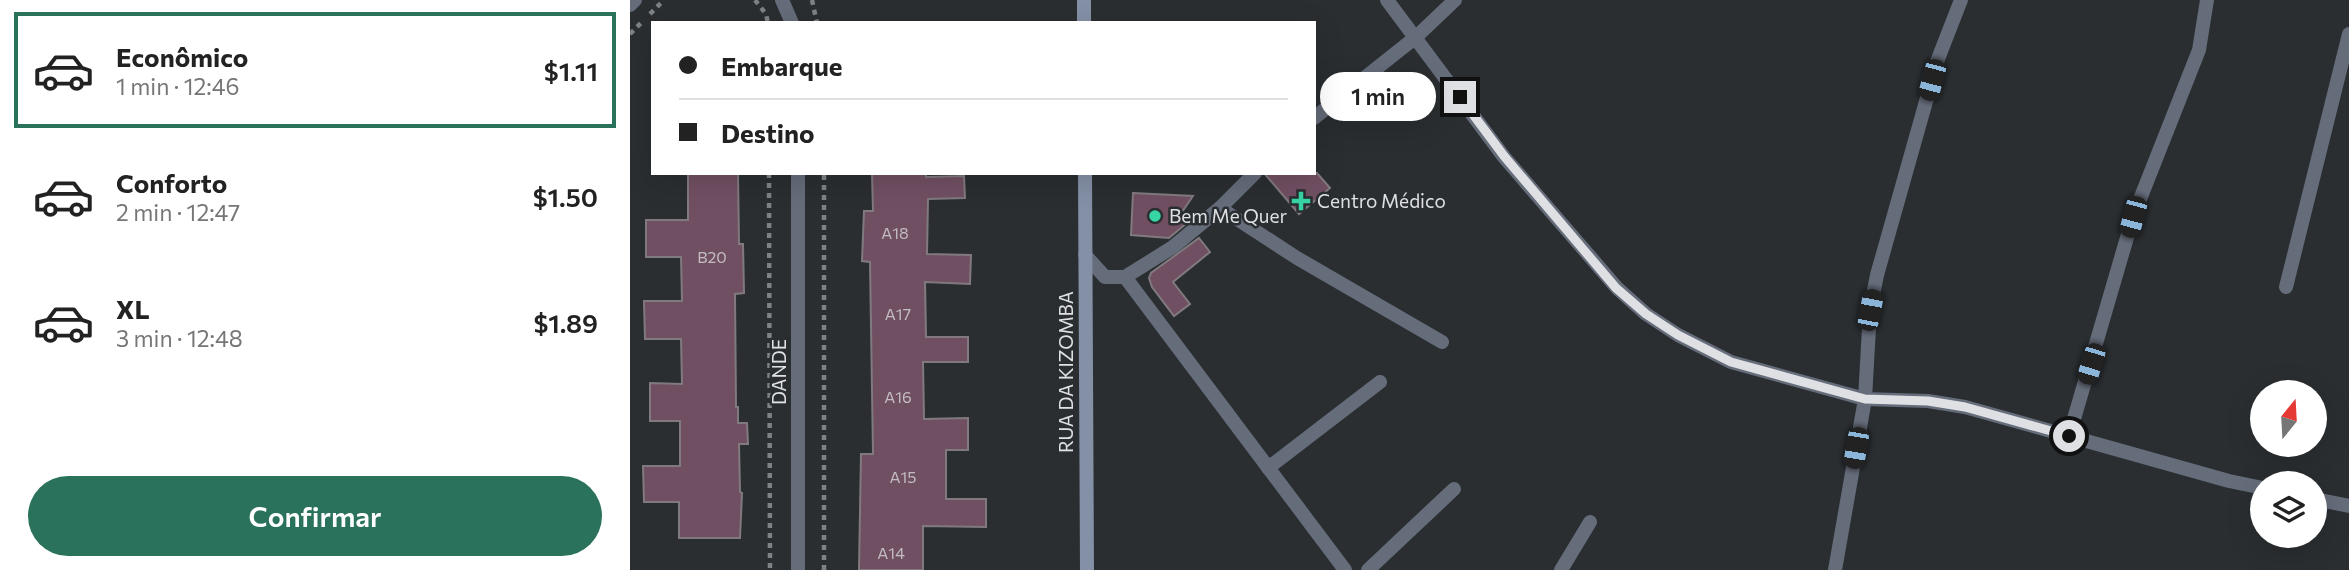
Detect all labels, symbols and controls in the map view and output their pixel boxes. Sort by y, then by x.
icon: car [32,39,95,102]
text: Econômico [116,41,248,72]
text: Embarque [721,50,842,81]
text: $1.11 [544,55,598,86]
car [1917,57,1948,103]
text: 1 min · 12:46 [116,72,239,100]
callout: 1 min [1320,72,1436,122]
route end [1444,81,1476,113]
text: 1 min [1351,82,1405,110]
text: Destino [721,117,815,148]
icon: car [32,165,95,228]
text: Conforto [116,167,227,198]
text: $1.50 [533,181,598,212]
place label: Centro Médico [1317,189,1446,212]
marker: Centro Médico [1291,191,1311,211]
car [2118,194,2149,240]
text: 2 min · 12:47 [116,198,240,226]
place label: Bem Me Quer [1169,204,1287,227]
marker: Bem Me Quer [1147,208,1163,224]
house number: A18 [881,223,909,242]
house number: B20 [697,247,727,266]
car [1856,287,1885,333]
icon: car [32,291,95,354]
street label: RUA DA KIZOMBA [1054,291,1077,453]
text: XL [116,293,150,324]
house number: A17 [885,304,911,323]
text: $1.89 [533,307,598,338]
text: 3 min · 12:48 [116,324,243,352]
street label: DANDE [767,339,790,405]
car [2075,341,2108,387]
north arrow [2250,380,2328,457]
map controls [2250,380,2327,548]
house number: A16 [884,387,912,406]
route start [2053,420,2085,452]
car [1843,425,1870,471]
house number: A15 [889,467,917,486]
button: layers [2250,471,2327,548]
button: Confirmar [28,476,602,556]
house number: A14 [877,543,905,562]

